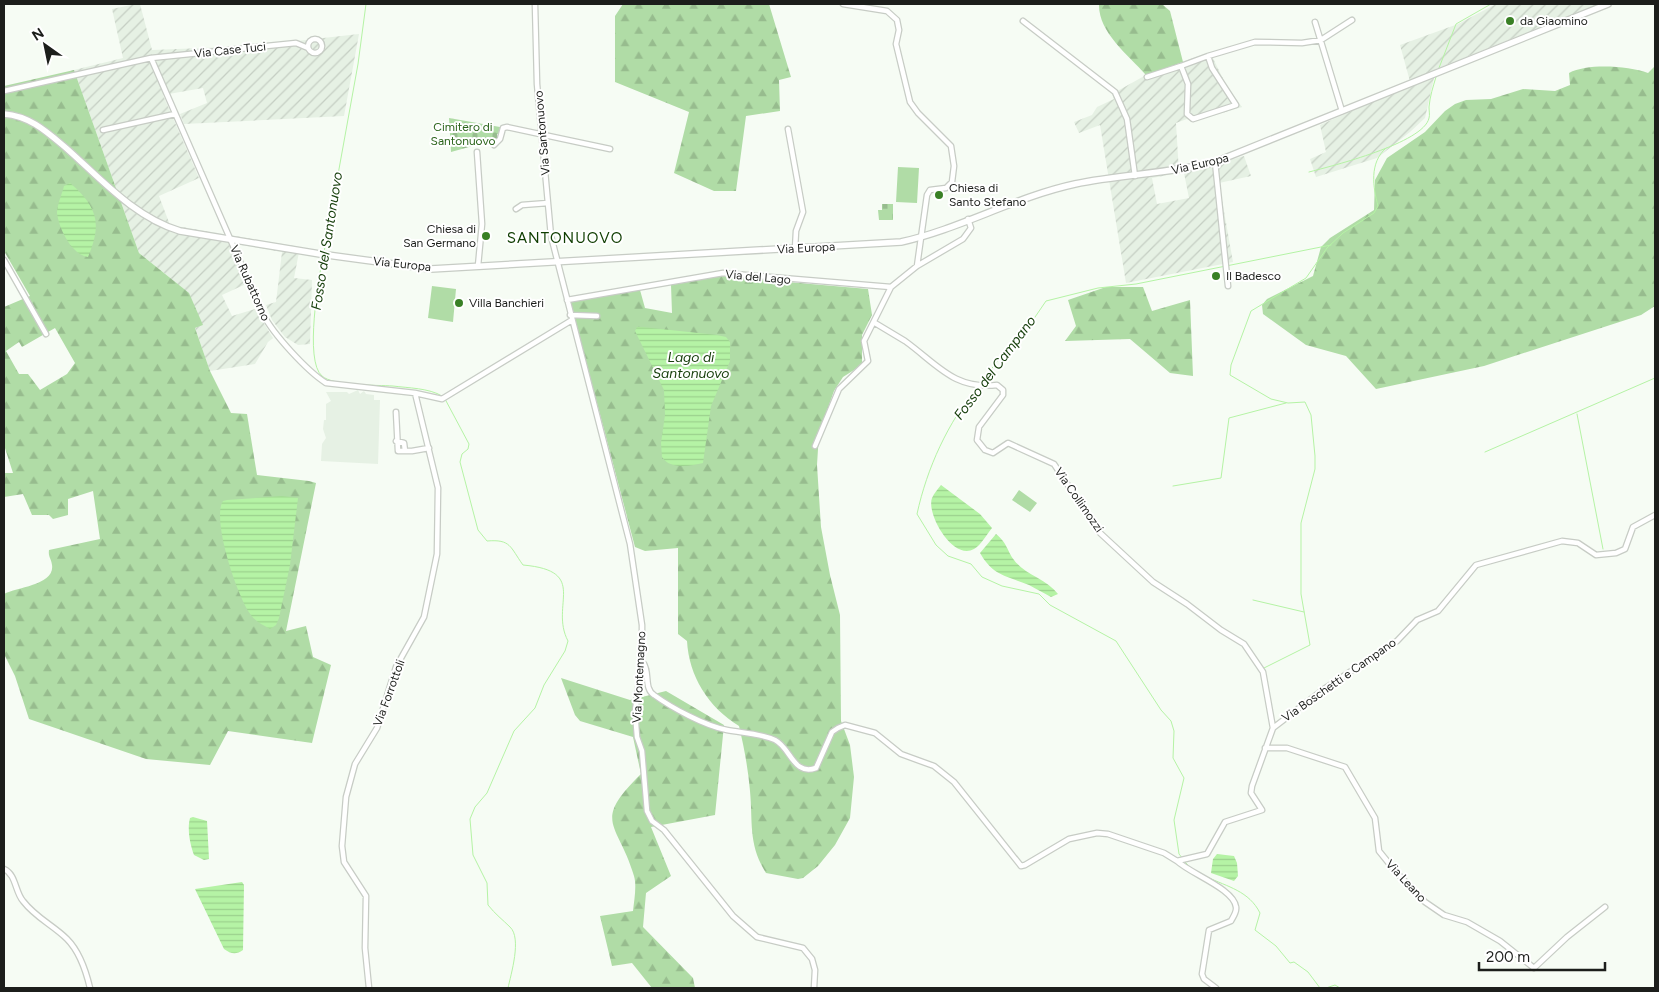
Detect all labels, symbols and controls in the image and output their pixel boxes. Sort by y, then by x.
place label: da Giaomino [1520,14,1588,28]
marker: da Giaomino [1504,15,1516,27]
north arrow [20,20,70,70]
text: N [29,24,47,45]
street label: Via Case Tuci [193,39,267,61]
street label: Via Santonuovo [531,90,553,176]
park label: Cimitero di Santonuovo [431,120,495,148]
street label: Via Europa [1170,151,1230,177]
water label: Fosso del Santonuovo [308,171,346,311]
place label: Chiesa di Santo Stefano [949,181,1026,209]
marker: Chiesa di Santo Stefano [933,189,945,201]
place label: Chiesa di San Germano [403,222,476,250]
district label: SANTONUOVO [507,229,623,247]
marker: Chiesa di San Germano [480,230,492,242]
street label: Via Europa [777,239,835,257]
street label: Via Rubattorno [227,243,273,323]
street label: Via Europa [372,254,432,274]
street label: Via del Lago [725,267,791,287]
place label: Il Badesco [1226,269,1281,283]
marker: Il Badesco [1210,270,1222,282]
place label: Villa Banchieri [469,296,544,310]
marker: Villa Banchieri [453,297,465,309]
water label: Fosso del Campano [950,313,1040,423]
water label: Lago di Santonuovo [653,349,729,382]
street label: Via Collimozzi [1052,465,1106,535]
street label: Via Montemagno [630,631,648,723]
street label: Via Boschetti e Campano [1279,635,1399,725]
street label: Via Forrottoli [370,658,408,728]
street label: Via Leano [1383,857,1429,905]
scale bar [1479,940,1605,972]
text: 200 m [1486,948,1530,966]

